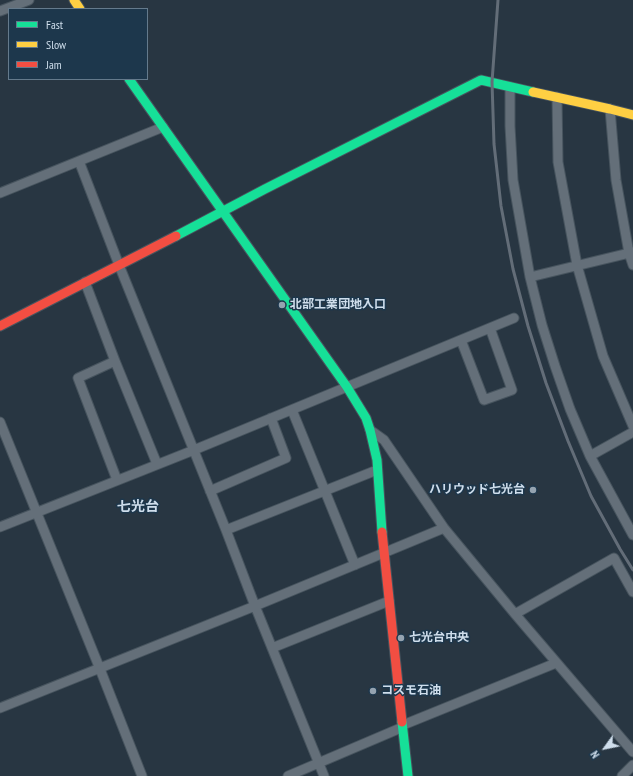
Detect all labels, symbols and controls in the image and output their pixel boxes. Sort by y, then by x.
legend [8,8,148,80]
text: Fast [46,17,63,32]
text: Slow [46,37,66,52]
text: Jam [46,57,62,72]
place label: 北部工業団地入口 [290,298,386,312]
marker: 北部工業団地入口 [277,300,287,310]
place label: ハリウッド七光台 [429,483,525,497]
marker: ハリウッド七光台 [528,485,538,495]
district label: 七光台 [117,499,159,515]
place label: 七光台中央 [409,631,469,645]
marker: 七光台中央 [396,633,406,643]
place label: コスモ石油 [381,684,441,698]
marker: コスモ石油 [368,686,378,696]
north arrow [585,728,625,768]
text: N [587,748,602,761]

